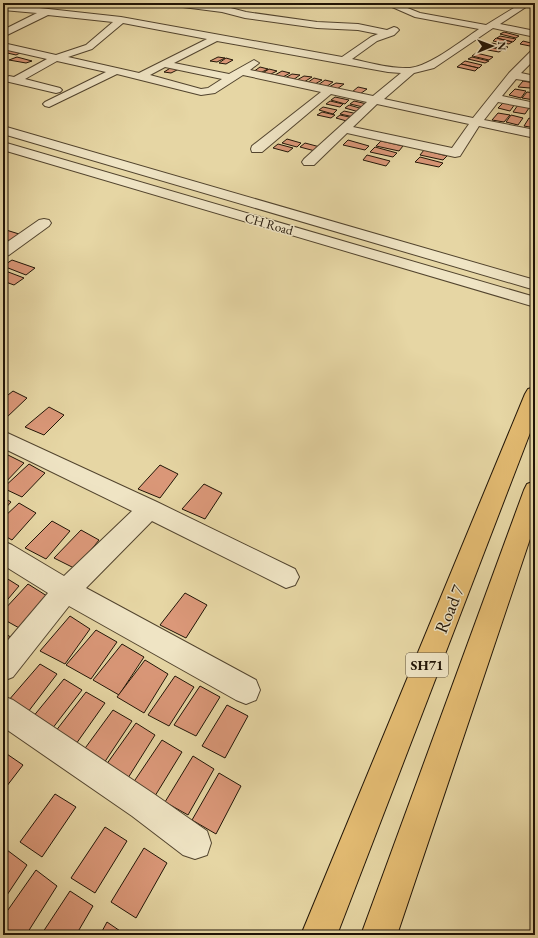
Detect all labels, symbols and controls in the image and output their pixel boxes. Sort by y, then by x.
north arrow [472,26,512,66]
text: N [495,41,509,50]
street label: CH Road [243,209,296,239]
street label: Road 7 [429,581,469,636]
road number: SH71 [406,653,448,677]

